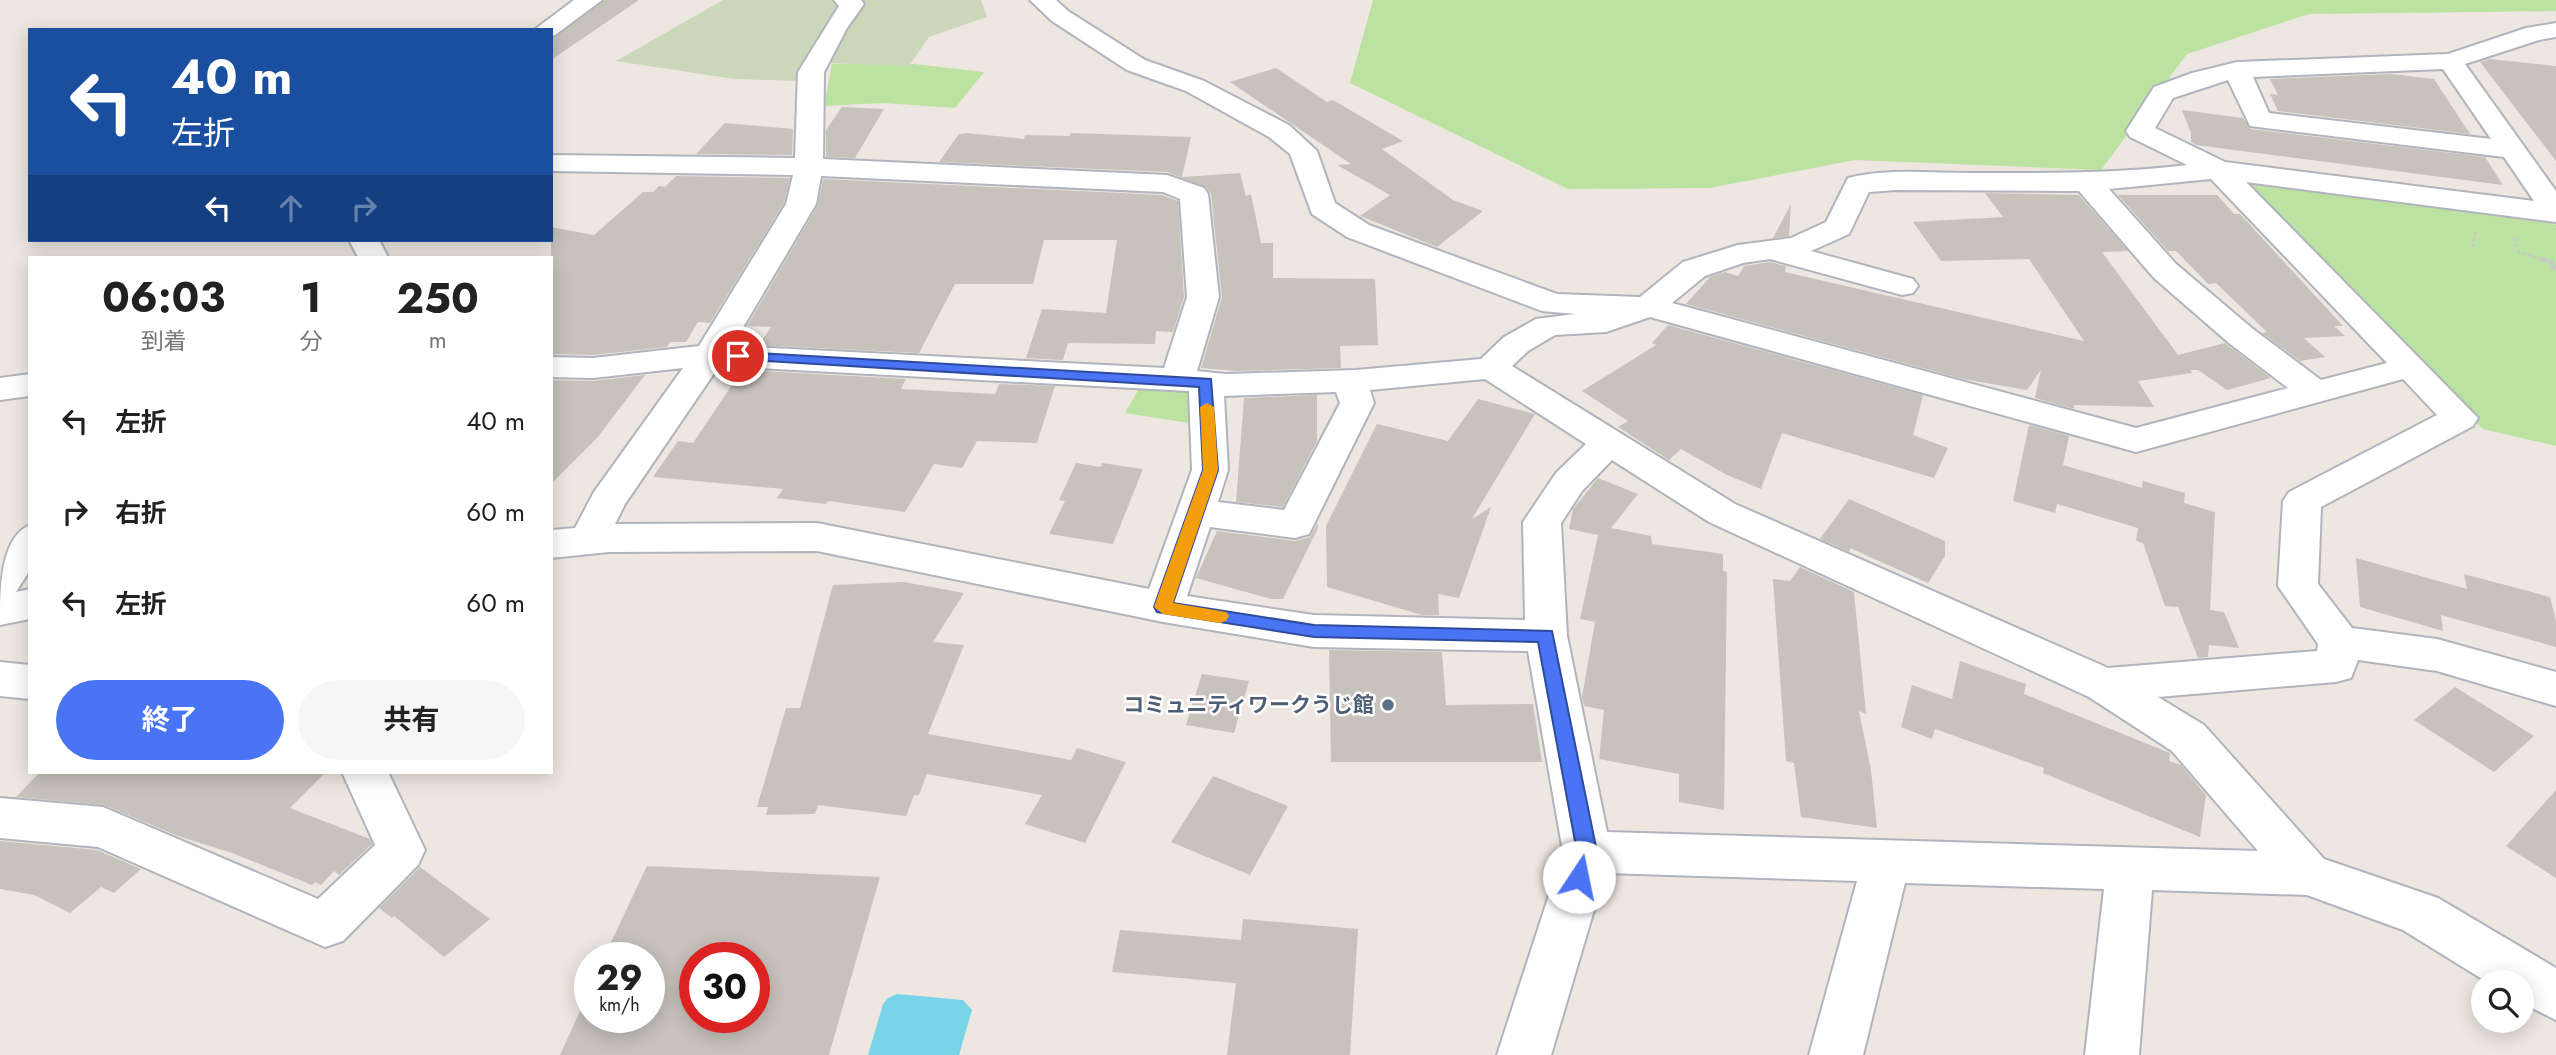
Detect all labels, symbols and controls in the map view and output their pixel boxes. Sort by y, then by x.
text: 40 m [171,42,293,112]
icon: left [56,56,147,147]
text: 左折 [171,110,235,156]
icon: left [199,189,237,227]
icon: ahead [272,189,310,227]
icon: right [345,189,383,227]
text: 06:03 [102,267,225,328]
text: 1 [300,267,322,328]
text: 250 [396,268,479,329]
text: m [429,323,447,357]
text: 到着 [141,324,187,358]
text: 分 [299,324,322,358]
pin [708,326,768,386]
icon: arrive [719,337,757,375]
icon: left [56,402,94,440]
text: 40 m [466,402,525,440]
text: 左折 [115,403,167,441]
icon: right [56,493,94,531]
text: 60 m [466,493,525,531]
text: 右折 [115,494,167,532]
icon: left [56,584,94,622]
text: 60 m [466,584,525,622]
text: 左折 [115,585,167,623]
button: 終了 [56,680,284,760]
button: 共有 [298,680,525,760]
place label: コミュニティワークうじ館 [1123,690,1374,720]
marker: コミュニティワークうじ館 [1380,697,1396,713]
position arrow [1542,840,1616,914]
speed limit sign: 30 [679,942,770,1033]
text: 29 [596,953,643,1003]
map controls [2471,970,2534,1033]
button: search [2471,970,2534,1033]
text: km/h [599,992,640,1018]

